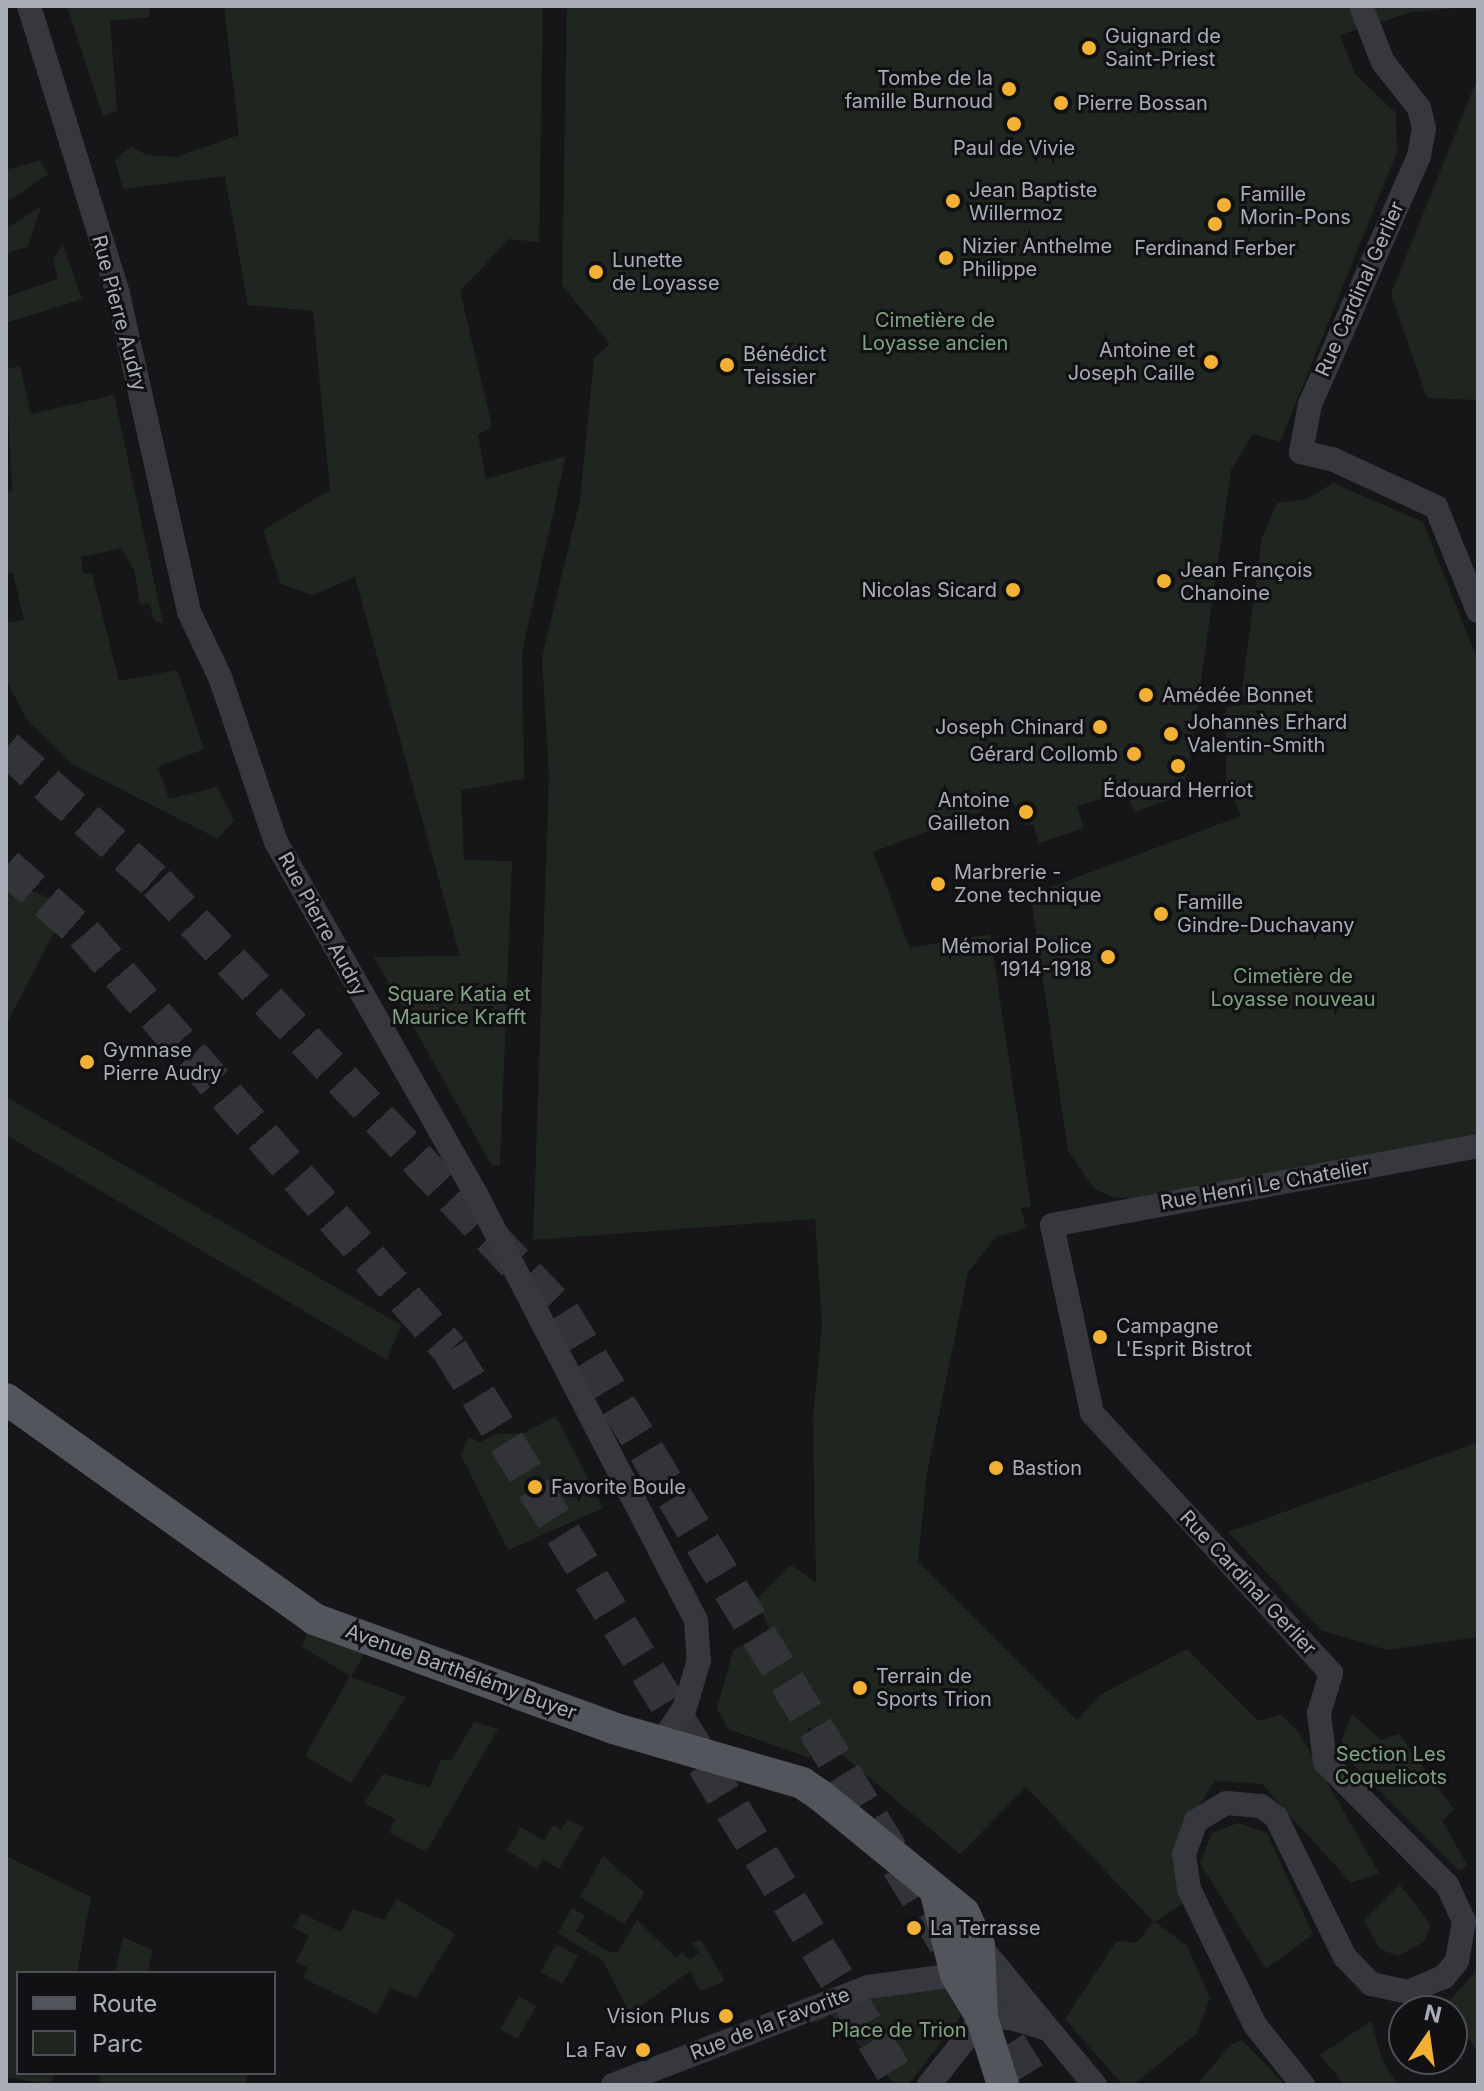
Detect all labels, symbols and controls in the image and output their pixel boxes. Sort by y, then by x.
place label: Guignard de Saint-Priest [1105,24,1221,71]
marker: Guignard de Saint-Priest [1080,39,1098,57]
place label: Tombe de la famille Burnoud [845,66,993,113]
marker: Tombe de la famille Burnoud [1000,80,1018,98]
place label: Pierre Bossan [1077,91,1208,115]
marker: Pierre Bossan [1052,94,1070,112]
marker: Paul de Vivie [1005,115,1023,133]
place label: Paul de Vivie [953,136,1075,160]
place label: Jean Baptiste Willermoz [969,178,1097,225]
place label: Famille Morin-Pons [1240,182,1351,229]
marker: Jean Baptiste Willermoz [944,192,962,210]
marker: Famille Morin-Pons [1215,196,1233,214]
street label: Rue Cardinal Gerlier [1311,198,1409,380]
marker: Ferdinand Ferber [1206,215,1224,233]
street label: Rue Pierre Audry [87,232,151,394]
place label: Nizier Anthelme Philippe [962,234,1112,281]
place label: Ferdinand Ferber [1134,236,1296,260]
place label: Lunette de Loyasse [612,248,720,295]
marker: Nizier Anthelme Philippe [937,249,955,267]
marker: Lunette de Loyasse [587,263,605,281]
park label: Cimetière de Loyasse ancien [862,308,1008,355]
place label: Antoine et Joseph Caille [1068,338,1195,385]
place label: Bénédict Teissier [743,342,826,389]
marker: Antoine et Joseph Caille [1202,353,1220,371]
marker: Bénédict Teissier [718,356,736,374]
place label: Jean François Chanoine [1180,558,1313,605]
marker: Jean François Chanoine [1155,572,1173,590]
place label: Nicolas Sicard [861,578,997,602]
marker: Nicolas Sicard [1004,581,1022,599]
place label: Amédée Bonnet [1162,683,1313,707]
marker: Amédée Bonnet [1137,686,1155,704]
place label: Johannès Erhard Valentin-Smith [1187,710,1347,757]
place label: Joseph Chinard [935,715,1084,739]
marker: Joseph Chinard [1091,718,1109,736]
marker: Johannès Erhard Valentin-Smith [1162,725,1180,743]
place label: Gérard Collomb [970,742,1118,766]
marker: Gérard Collomb [1125,745,1143,763]
marker: Édouard Herriot [1169,757,1187,775]
place label: Édouard Herriot [1103,778,1253,802]
place label: Antoine Gailleton [928,788,1010,835]
marker: Antoine Gailleton [1017,803,1035,821]
street label: Rue Pierre Audry [273,848,371,1000]
place label: Marbrerie - Zone technique [954,860,1101,907]
marker: Marbrerie - Zone technique [929,875,947,893]
place label: Famille Gindre-Duchavany [1177,890,1354,937]
marker: Famille Gindre-Duchavany [1152,905,1170,923]
place label: Mémorial Police 1914-1918 [941,934,1092,981]
marker: Mémorial Police 1914-1918 [1099,948,1117,966]
park label: Cimetière de Loyasse nouveau [1210,964,1376,1011]
park label: Square Katia et Maurice Krafft [387,982,531,1029]
place label: Gymnase Pierre Audry [103,1038,222,1085]
marker: Gymnase Pierre Audry [78,1053,96,1071]
street label: Rue Henri Le Chatelier [1159,1155,1371,1215]
place label: Campagne L'Esprit Bistrot [1116,1314,1252,1361]
marker: Campagne L'Esprit Bistrot [1091,1328,1109,1346]
place label: Bastion [1012,1456,1082,1480]
marker: Bastion [987,1459,1005,1477]
place label: Favorite Boule [551,1475,686,1499]
marker: Favorite Boule [526,1478,544,1496]
street label: Rue Cardinal Gerlier [1175,1506,1321,1660]
street label: Avenue Barthélémy Buyer [342,1619,580,1725]
place label: Terrain de Sports Trion [876,1664,992,1711]
marker: Terrain de Sports Trion [851,1679,869,1697]
park label: Section Les Coquelicots [1335,1743,1447,1790]
place label: La Terrasse [930,1916,1041,1940]
marker: La Terrasse [905,1919,923,1937]
legend [16,1971,276,2075]
street label: Rue de la Favorite [687,1983,853,2065]
text: Route [92,1989,157,2018]
north arrow [1388,1995,1468,2075]
text: N [1422,1999,1444,2028]
place label: Vision Plus [607,2004,710,2028]
marker: Vision Plus [717,2007,735,2025]
park label: Place de Trion [831,2018,967,2042]
text: Parc [92,2029,143,2058]
place label: La Fav [565,2038,627,2062]
marker: La Fav [634,2041,652,2059]

